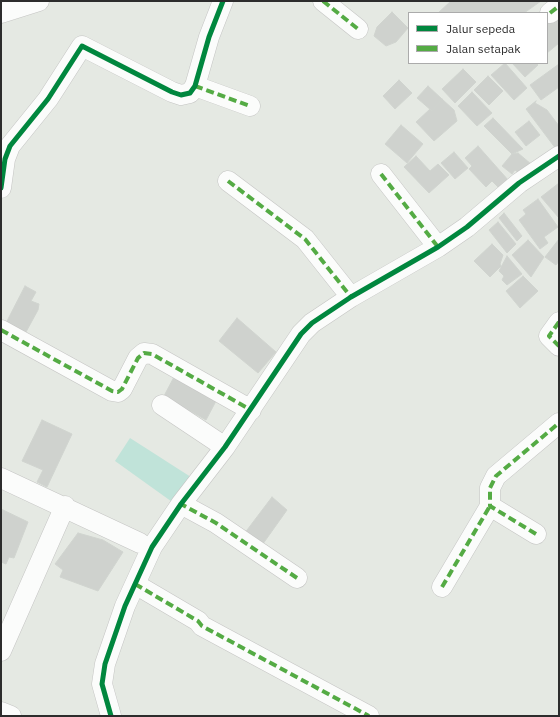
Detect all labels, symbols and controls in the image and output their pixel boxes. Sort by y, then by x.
legend [408,12,548,64]
text: Jalur sepeda [446,21,515,36]
text: Jalan setapak [446,41,521,56]

